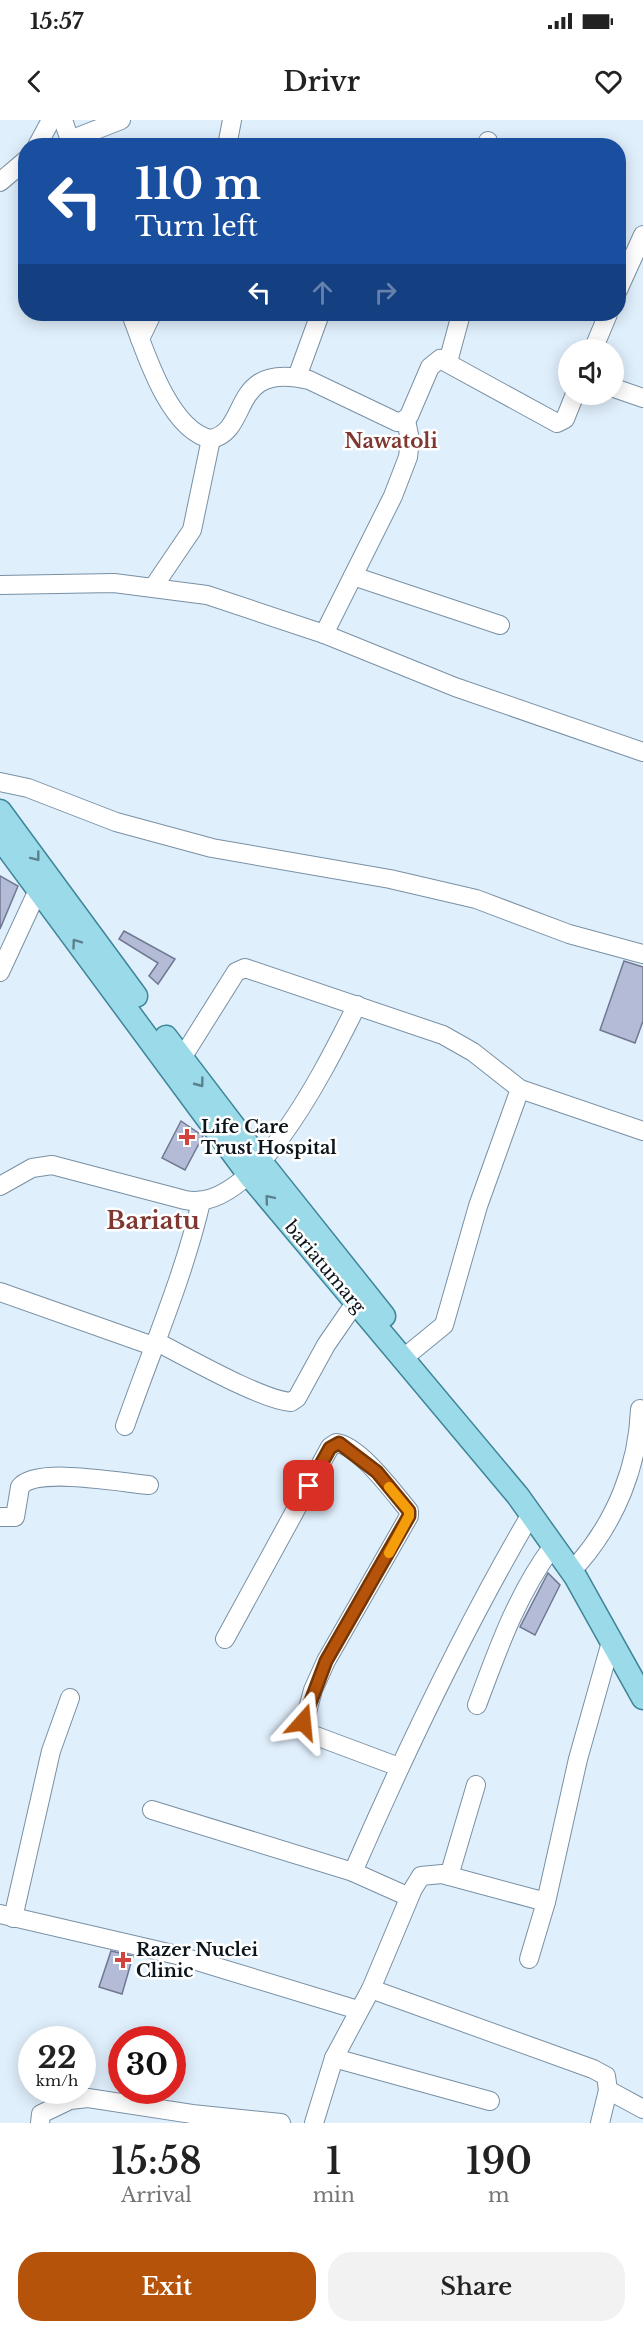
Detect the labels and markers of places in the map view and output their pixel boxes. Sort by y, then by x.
place label: Life Care Trust Hospital [201,1116,337,1159]
marker: Life Care Trust Hospital [178,1128,196,1146]
pin [283,1460,334,1511]
place label: Razer Nuclei Clinic [136,1939,258,1982]
marker: Razer Nuclei Clinic [114,1951,132,1969]

